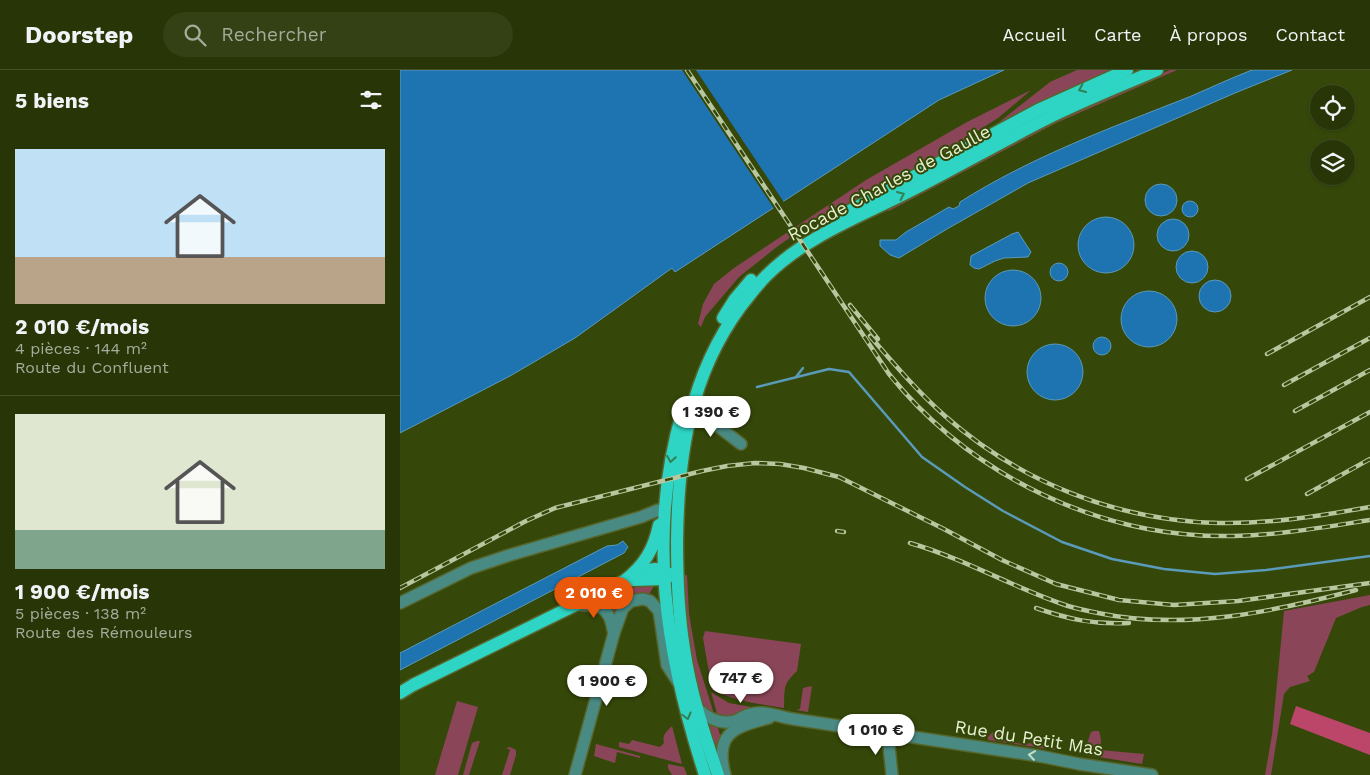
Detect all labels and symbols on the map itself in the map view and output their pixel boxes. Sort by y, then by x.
one-way arrow [1078,83,1087,94]
street label: Rocade Charles de Gaulle [784,120,994,245]
one-way arrow [896,191,905,202]
pin: 1 390 € [665,396,757,438]
one-way arrow [667,455,677,464]
pin: 2 010 € [548,576,640,619]
pin: 747 € [706,662,776,704]
pin: 1 900 € [561,664,653,707]
one-way arrow [681,711,692,720]
pin: 1 010 € [830,714,922,756]
street label: Rue du Petit Mas [953,715,1105,760]
one-way arrow [1027,750,1035,761]

